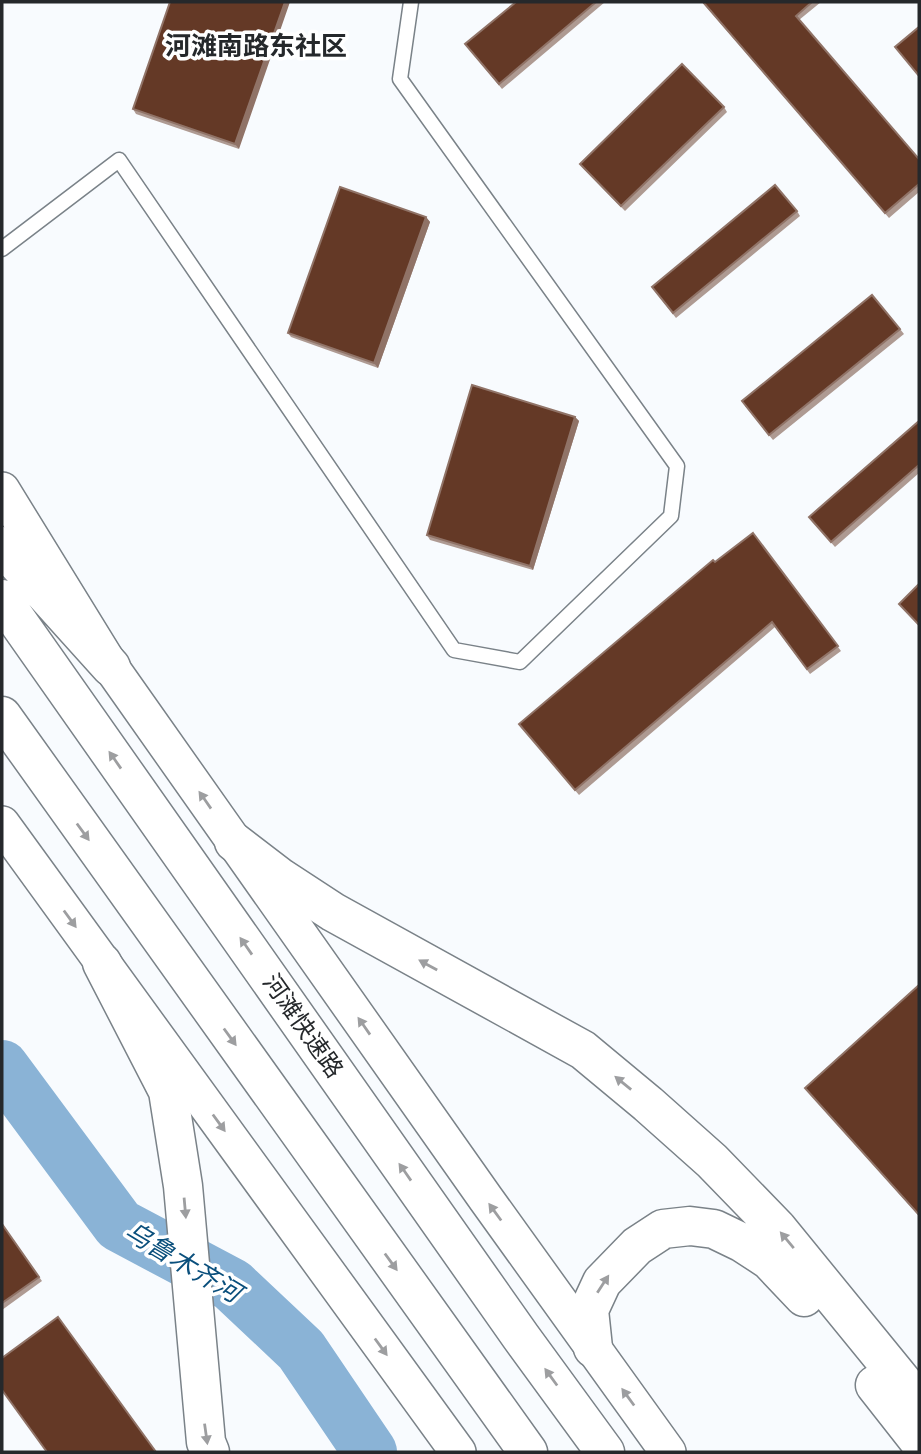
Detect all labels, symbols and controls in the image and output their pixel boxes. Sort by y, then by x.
district label: 河滩南路东社区 [165,31,347,62]
one-way arrow [108,751,122,769]
one-way arrow [198,791,212,809]
one-way arrow [76,823,90,842]
one-way arrow [63,910,77,928]
one-way arrow [239,937,253,955]
one-way arrow [419,959,438,971]
street label: 河滩快速路 [257,969,349,1083]
one-way arrow [357,1017,371,1035]
one-way arrow [223,1028,237,1046]
one-way arrow [614,1076,631,1091]
one-way arrow [212,1114,226,1132]
one-way arrow [398,1163,412,1181]
one-way arrow [179,1197,190,1219]
one-way arrow [488,1203,502,1221]
water label: 乌鲁木齐河 [119,1216,251,1312]
one-way arrow [780,1231,795,1248]
one-way arrow [384,1253,398,1271]
one-way arrow [596,1275,610,1293]
one-way arrow [374,1338,388,1356]
one-way arrow [544,1368,558,1386]
one-way arrow [621,1388,635,1406]
one-way arrow [201,1423,212,1445]

